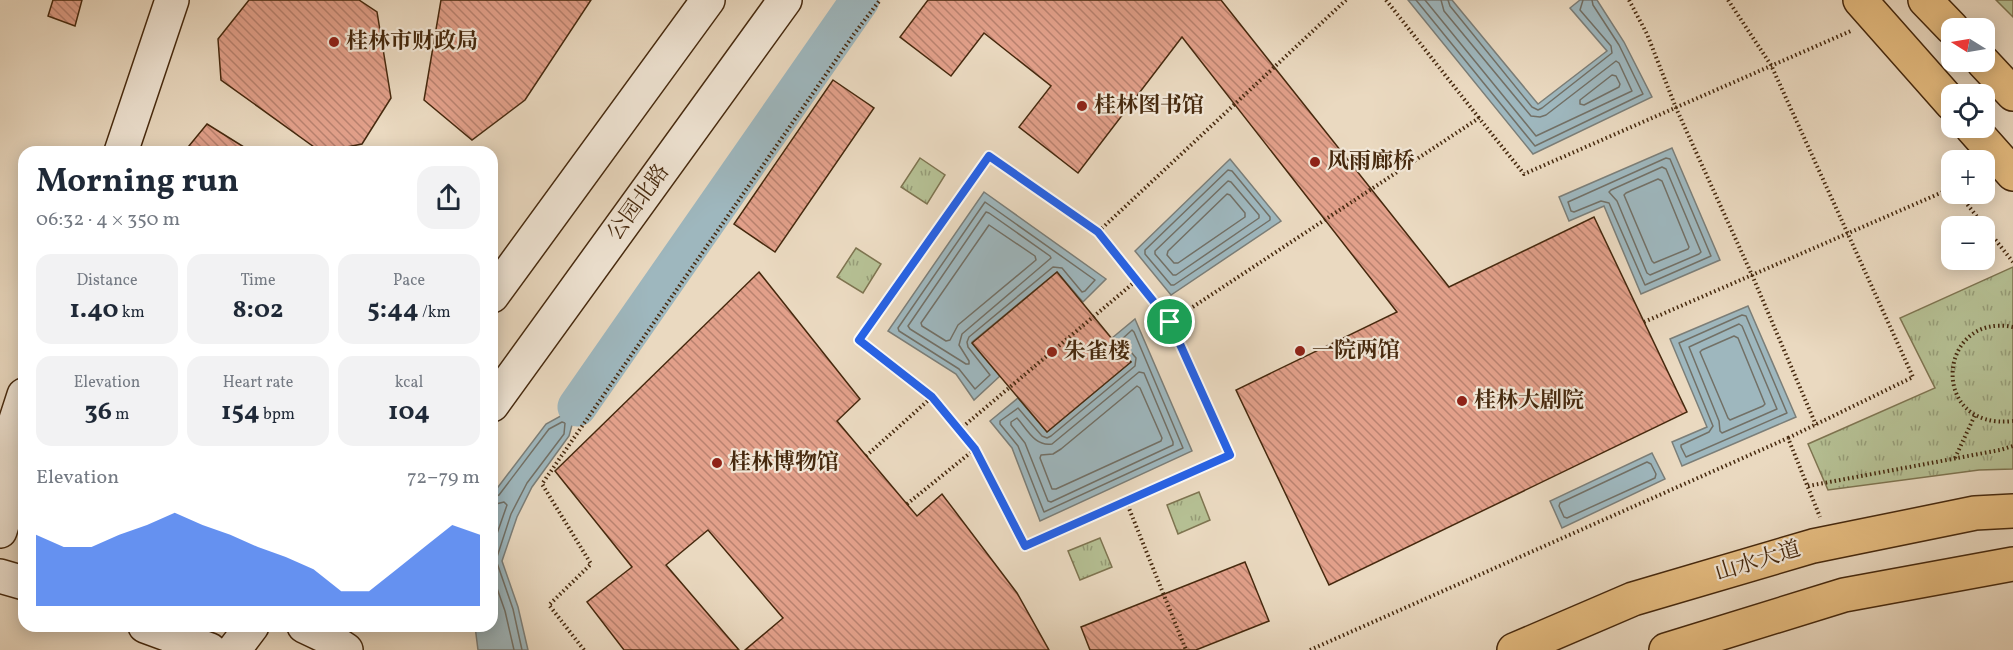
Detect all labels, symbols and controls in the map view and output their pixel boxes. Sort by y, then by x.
north arrow [1941,18,1995,72]
map controls [1941,18,1995,270]
place label: 桂林市财政局 [346,27,478,58]
marker: 桂林市财政局 [327,35,341,49]
button: locate [1941,84,1995,138]
place label: 桂林图书馆 [1094,91,1204,122]
marker: 桂林图书馆 [1075,99,1089,113]
place label: 风雨廊桥 [1327,147,1415,178]
button: + [1941,150,1995,204]
marker: 风雨廊桥 [1308,155,1322,169]
street label: 公园北路 [601,158,677,248]
text: Morning run [36,160,239,206]
button: share [417,166,480,229]
text: 06:32 · 4 × 350 m [36,206,180,234]
button: − [1941,216,1995,270]
text: Distance [76,270,138,292]
text: Time [240,270,276,292]
text: Pace [393,270,425,292]
text: 1.40 [69,292,119,328]
text: 8:02 [232,292,284,328]
text: 5:44 [367,292,419,328]
pin [1144,296,1195,347]
text: km [119,302,145,324]
text: /km [419,302,451,324]
icon: arrive [1153,305,1186,338]
place label: 一院两馆 [1312,336,1400,367]
place label: 朱雀楼 [1064,337,1130,368]
marker: 一院两馆 [1293,344,1307,358]
marker: 朱雀楼 [1045,345,1059,359]
text: Elevation [74,372,140,394]
text: Heart rate [223,372,293,394]
text: kcal [395,372,423,394]
place label: 桂林大剧院 [1474,386,1584,417]
text: 36 [85,394,112,430]
text: 154 [221,394,260,430]
text: 104 [388,394,430,430]
marker: 桂林大剧院 [1455,394,1469,408]
text: m [112,404,129,426]
text: bpm [260,404,295,426]
place label: 桂林博物馆 [729,448,839,479]
marker: 桂林博物馆 [710,456,724,470]
text: Elevation [36,464,119,492]
text: 72–79 m [407,464,480,492]
street label: 山水大道 [1711,534,1805,590]

